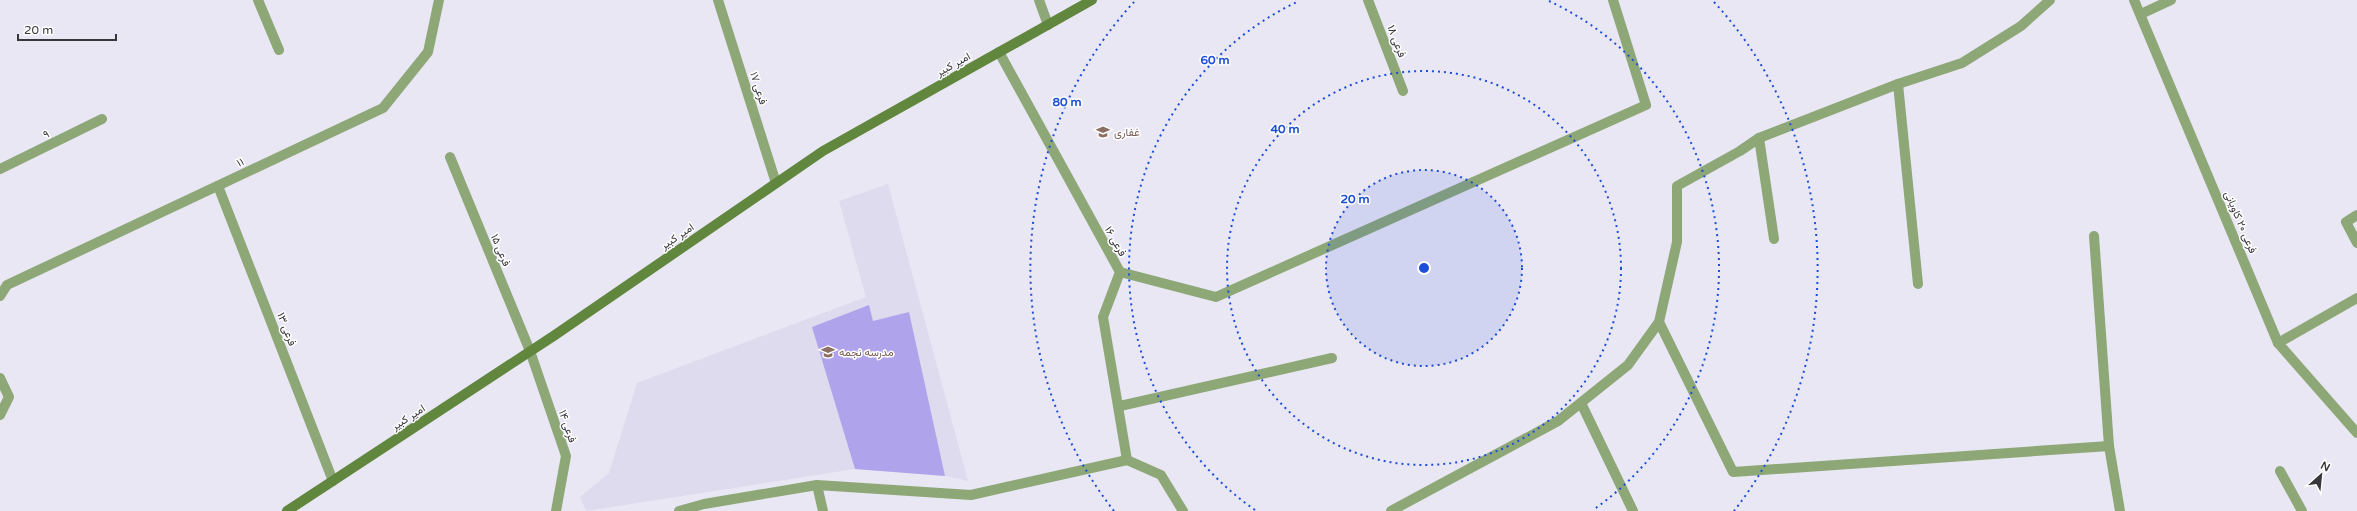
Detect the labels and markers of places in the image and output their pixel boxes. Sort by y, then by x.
school or university icon: غفاری [1095,124,1111,140]
place label: غفاری [1114,126,1140,139]
centre of rings [1417,261,1431,275]
school or university icon: مدرسه نجمه [820,344,836,360]
place label: مدرسه نجمه [839,346,894,359]

